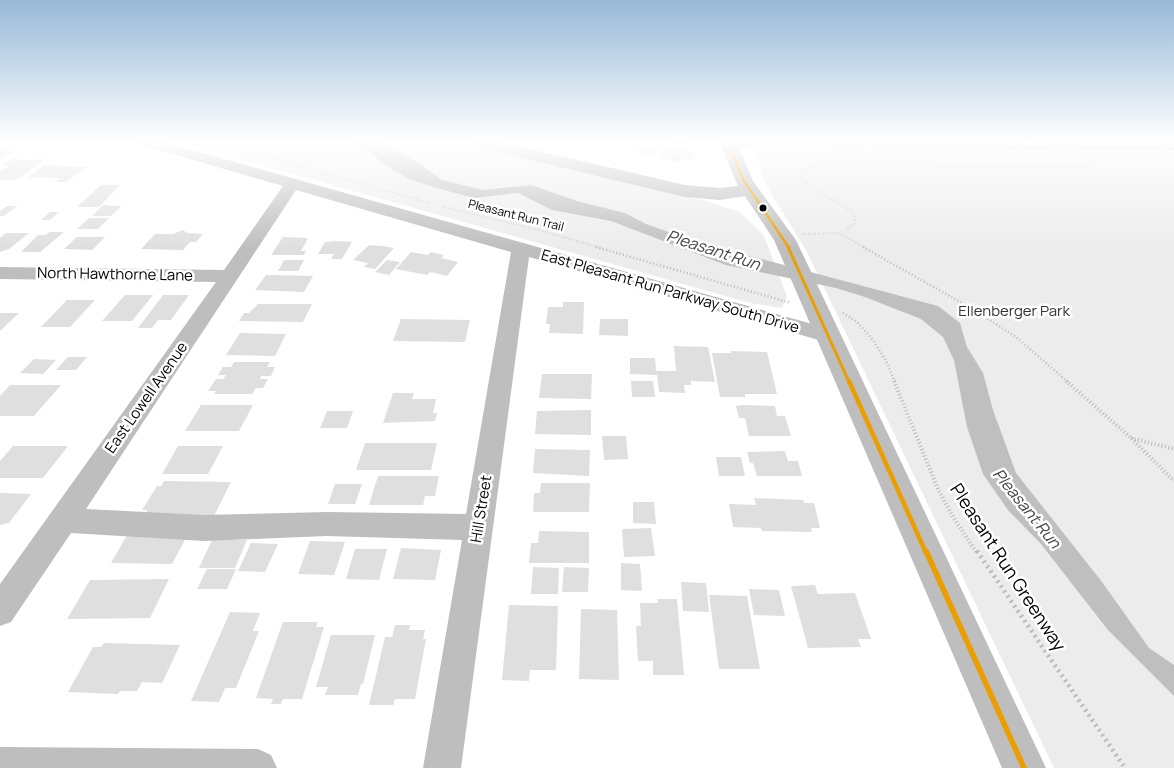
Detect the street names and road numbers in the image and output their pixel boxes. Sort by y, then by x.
street label: Pleasant Run Trail [467,197,565,235]
street label: East Pleasant Run Parkway South Drive [539,246,801,338]
street label: North Hawthorne Lane [37,265,193,285]
street label: East Lowell Avenue [102,339,192,457]
street label: Hill Street [468,474,496,544]
street label: Pleasant Run Greenway [945,480,1069,656]

